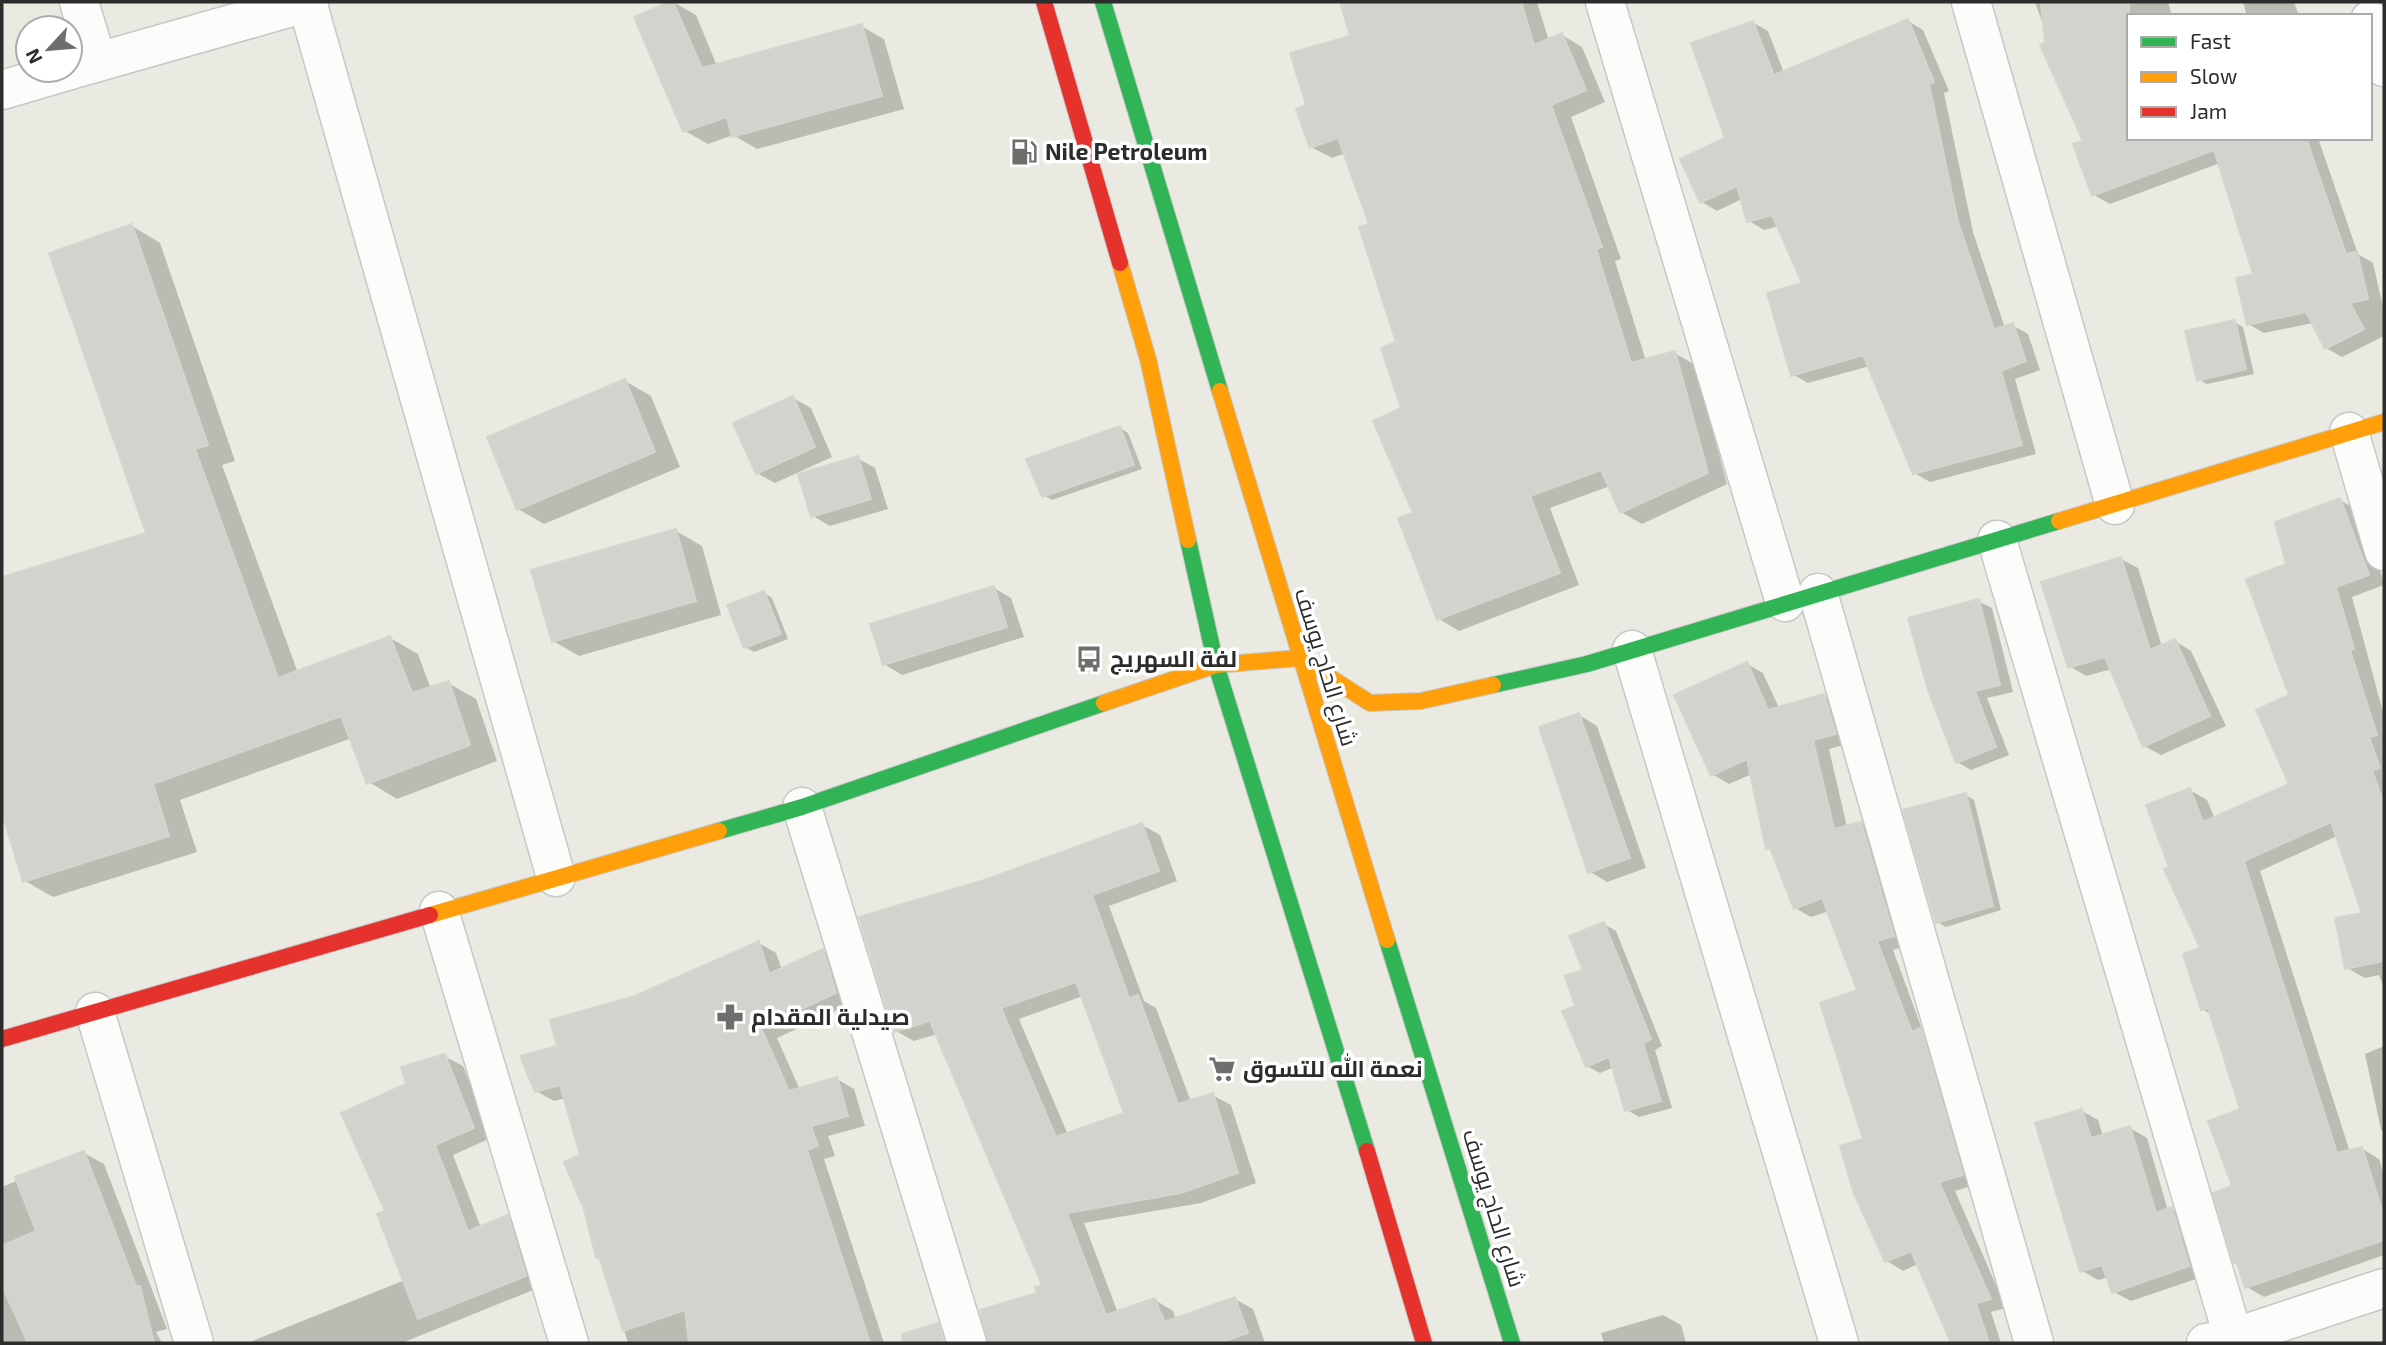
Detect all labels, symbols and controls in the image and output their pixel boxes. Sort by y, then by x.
north arrow [14,14,84,84]
legend [2127,14,2372,140]
text: Fast [2190,28,2231,53]
text: N [20,45,47,68]
text: Slow [2190,63,2237,88]
text: Jam [2190,98,2227,123]
fuel station icon: Nile Petroleum [1009,137,1039,167]
place label: Nile Petroleum [1045,137,1208,165]
street label: شارع الحاج يوسف [1287,584,1364,750]
bus stop icon: لفة السهريج [1074,644,1104,674]
place label: لفة السهريج [1110,644,1237,675]
pharmacy icon: صيدلية المقدام [715,1002,745,1032]
place label: صيدلية المقدام [751,1002,910,1033]
place label: نعمة الله للتسوق [1243,1053,1423,1083]
supermarket icon: نعمة الله للتسوق [1207,1054,1237,1084]
street label: شارع الحاج يوسف [1455,1125,1532,1291]

